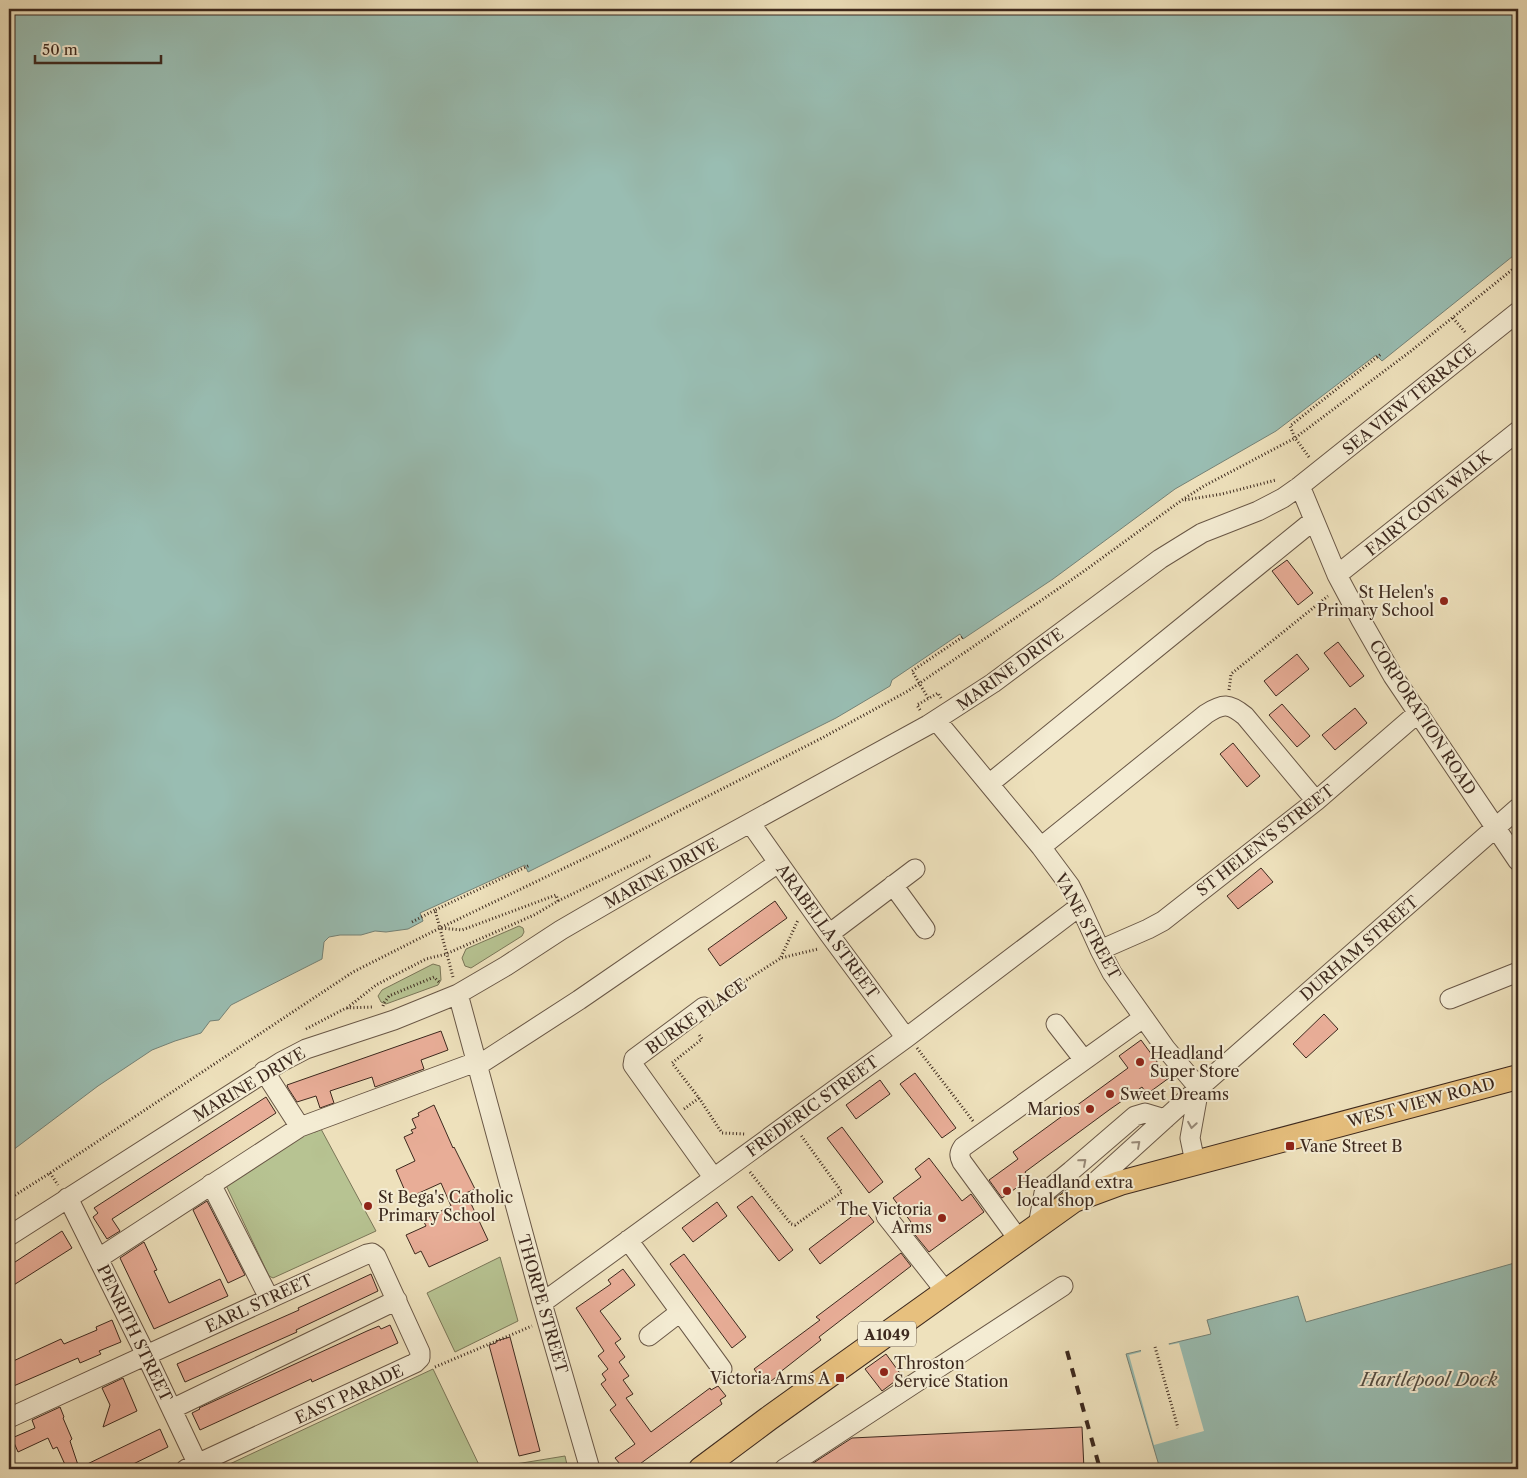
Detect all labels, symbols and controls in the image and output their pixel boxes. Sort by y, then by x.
scale bar [35,32,161,64]
text: 50 m [42,40,78,59]
street label: SEA VIEW TERRACE [1338,339,1480,459]
street label: FAIRY COVE WALK [1361,446,1495,560]
place label: St Helen's Primary School [1317,582,1434,620]
marker: St Helen's Primary School [1438,595,1450,607]
street label: MARINE DRIVE [953,623,1067,715]
street label: CORPORATION ROAD [1365,636,1481,798]
street label: ST HELEN'S STREET [1192,780,1338,900]
street label: MARINE DRIVE [600,833,722,913]
street label: ARABELLA STREET [772,859,884,1002]
street label: VANE STREET [1050,869,1125,982]
street label: DURHAM STREET [1296,891,1422,1005]
street label: BURKE PLACE [642,974,750,1058]
street label: MARINE DRIVE [189,1043,309,1125]
place label: Headland Super Store [1150,1043,1240,1081]
street label: FREDERIC STREET [742,1051,882,1161]
marker: Headland Super Store [1134,1056,1146,1068]
street label: WEST VIEW ROAD [1344,1073,1497,1132]
place label: Sweet Dreams [1120,1084,1229,1104]
marker: Sweet Dreams [1104,1088,1116,1100]
place label: Marios [1027,1099,1080,1119]
marker: Marios [1084,1103,1096,1115]
one-way arrow [1188,1121,1198,1130]
place label: Vane Street B [1299,1136,1403,1156]
marker: Vane Street B [1284,1140,1296,1152]
one-way arrow [1131,1141,1140,1150]
one-way arrow [1077,1158,1086,1167]
place label: Headland extra local shop [1017,1172,1134,1210]
marker: Headland extra local shop [1001,1185,1013,1197]
place label: St Bega's Catholic Primary School [378,1187,513,1225]
place label: The Victoria Arms [837,1199,933,1237]
marker: St Bega's Catholic Primary School [362,1200,374,1212]
marker: The Victoria Arms [936,1212,948,1224]
street label: THORPE STREET [514,1232,572,1376]
street label: PENRITH STREET [93,1261,177,1405]
street label: EARL STREET [202,1269,316,1337]
road number: A1049 [858,1322,916,1346]
place label: Throston Service Station [894,1353,1008,1391]
street label: EAST PARADE [292,1360,406,1428]
marker: Throston Service Station [878,1366,890,1378]
place label: Victoria Arms A [709,1368,831,1388]
water label: Hartlepool Dock [1358,1369,1498,1391]
marker: Victoria Arms A [834,1372,846,1384]

